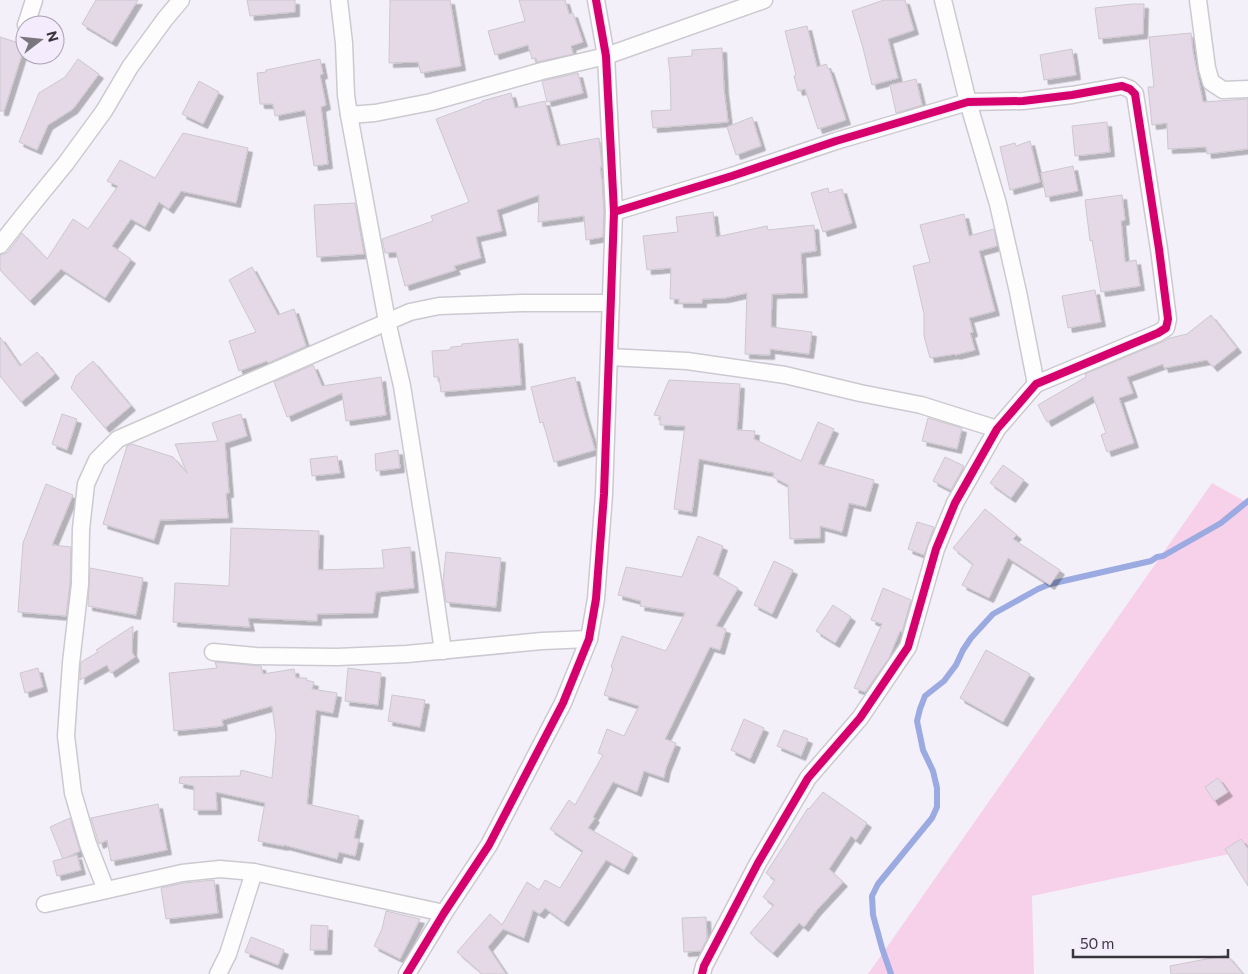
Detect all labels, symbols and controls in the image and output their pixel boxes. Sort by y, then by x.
north arrow [15,15,65,65]
text: N [43,29,63,44]
scale bar [1073,926,1228,958]
text: 50 m [1080,934,1114,952]

